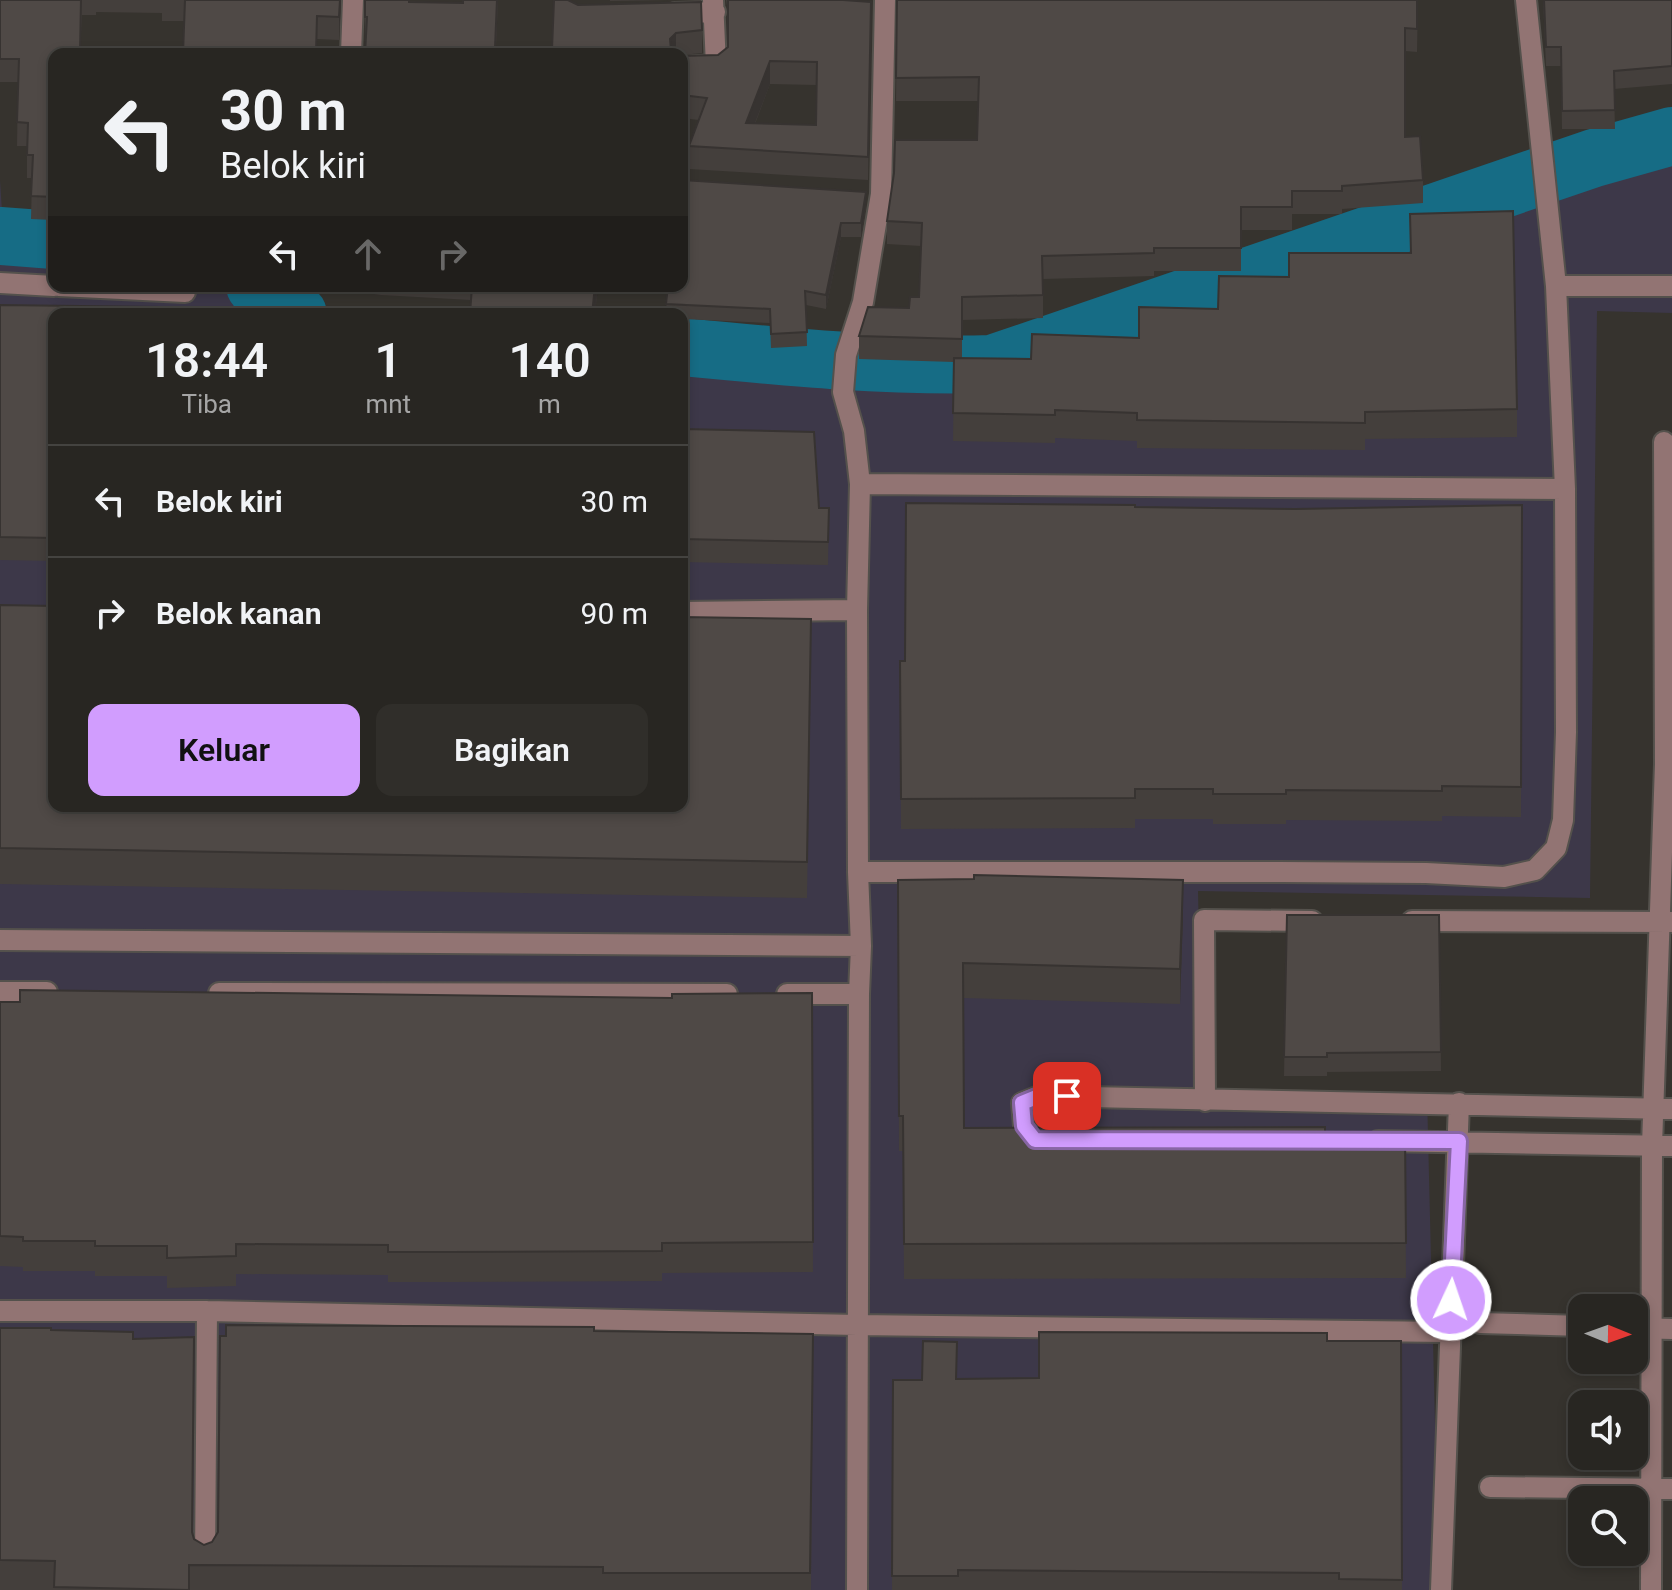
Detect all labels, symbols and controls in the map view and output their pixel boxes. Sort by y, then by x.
text: 30 m [220,78,347,144]
icon: left [88,80,192,184]
text: Belok kiri [220,145,366,187]
icon: left [262,232,306,276]
icon: ahead [346,232,390,276]
icon: right [430,232,474,276]
text: 18:44 [145,332,268,389]
text: 1 [375,332,402,389]
text: 140 [508,332,591,389]
text: Tiba [181,389,232,419]
text: mnt [365,389,411,419]
text: m [538,389,561,419]
icon: left [88,479,132,523]
text: Belok kiri [156,484,283,519]
text: 30 m [581,484,648,519]
icon: right [88,591,132,635]
text: Belok kanan [156,596,321,631]
text: 90 m [581,596,648,631]
button: Keluar [88,704,360,796]
button: Bagikan [376,704,648,796]
pin [1033,1062,1101,1130]
icon: arrive [1045,1074,1089,1118]
position arrow [1409,1258,1493,1342]
north arrow [1568,1294,1648,1374]
map controls [1568,1294,1648,1566]
button: sound [1568,1390,1648,1470]
button: search [1568,1486,1648,1566]

